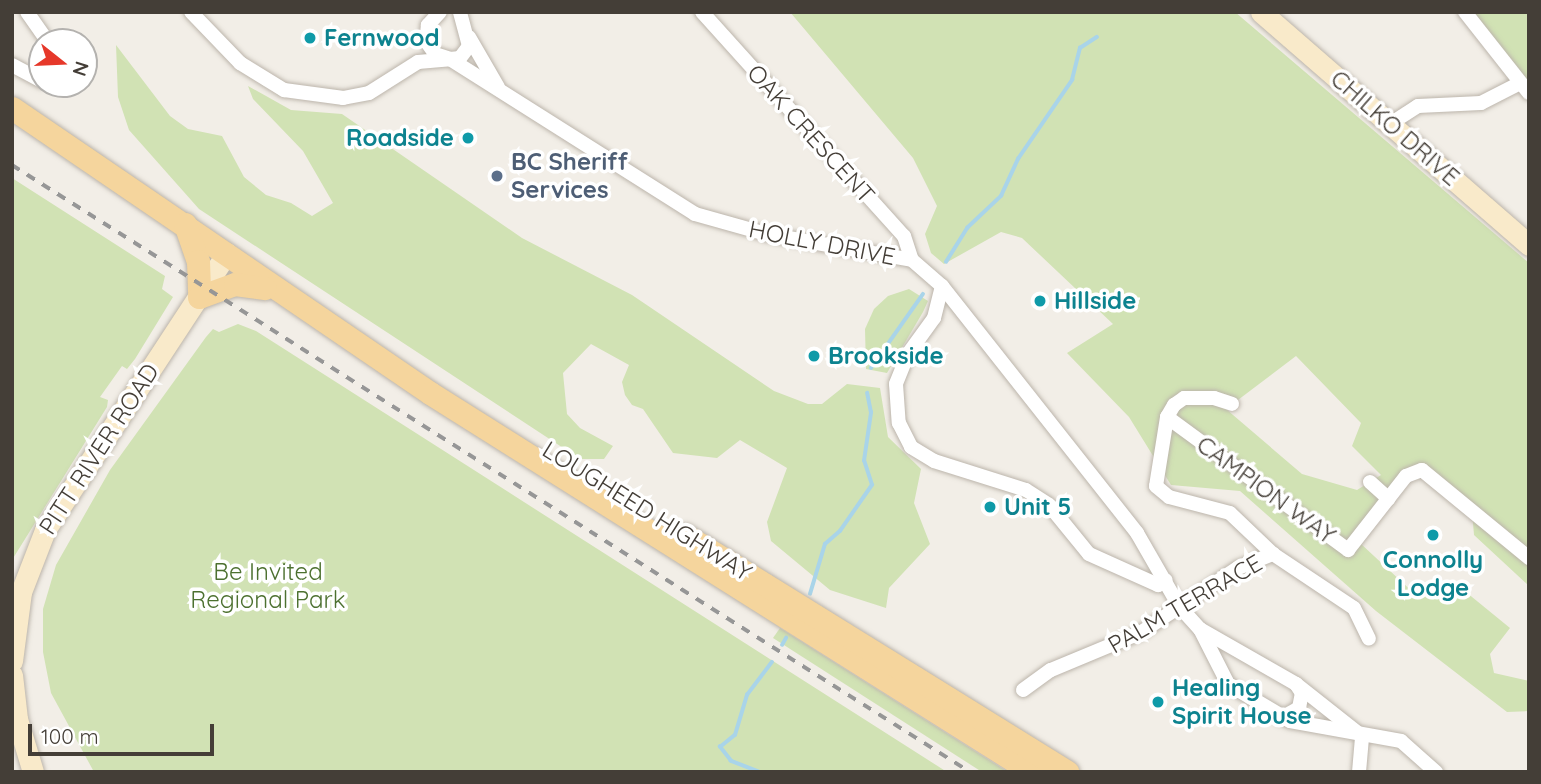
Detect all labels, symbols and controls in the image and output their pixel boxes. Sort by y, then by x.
place label: Fernwood [324,24,439,52]
north arrow [28,28,98,98]
marker: Fernwood [302,30,318,46]
text: N [67,59,95,79]
street label: OAK CRESCENT [741,59,881,209]
street label: CHILKO DRIVE [1325,64,1465,192]
place label: Roadside [346,124,454,152]
marker: Roadside [460,130,476,146]
place label: BC Sheriff Services [511,148,628,204]
marker: BC Sheriff Services [489,168,505,184]
street label: HOLLY DRIVE [746,215,898,271]
place label: Hillside [1054,287,1136,315]
marker: Hillside [1032,293,1048,309]
place label: Brookside [828,342,944,370]
marker: Brookside [806,348,822,364]
street label: PITT RIVER ROAD [33,358,165,540]
street label: CAMPION WAY [1191,430,1341,550]
street label: LOUGHEED HIGHWAY [537,435,757,587]
place label: Unit 5 [1004,493,1071,521]
marker: Unit 5 [982,499,998,515]
marker: Connolly Lodge [1425,527,1441,543]
place label: Connolly Lodge [1383,546,1483,602]
street label: PALM TERRACE [1103,548,1267,660]
park label: Be Invited Regional Park [190,558,346,614]
place label: Healing Spirit House [1172,674,1312,730]
marker: Healing Spirit House [1150,694,1166,710]
scale bar [32,710,217,754]
text: 100 m [41,723,99,749]

